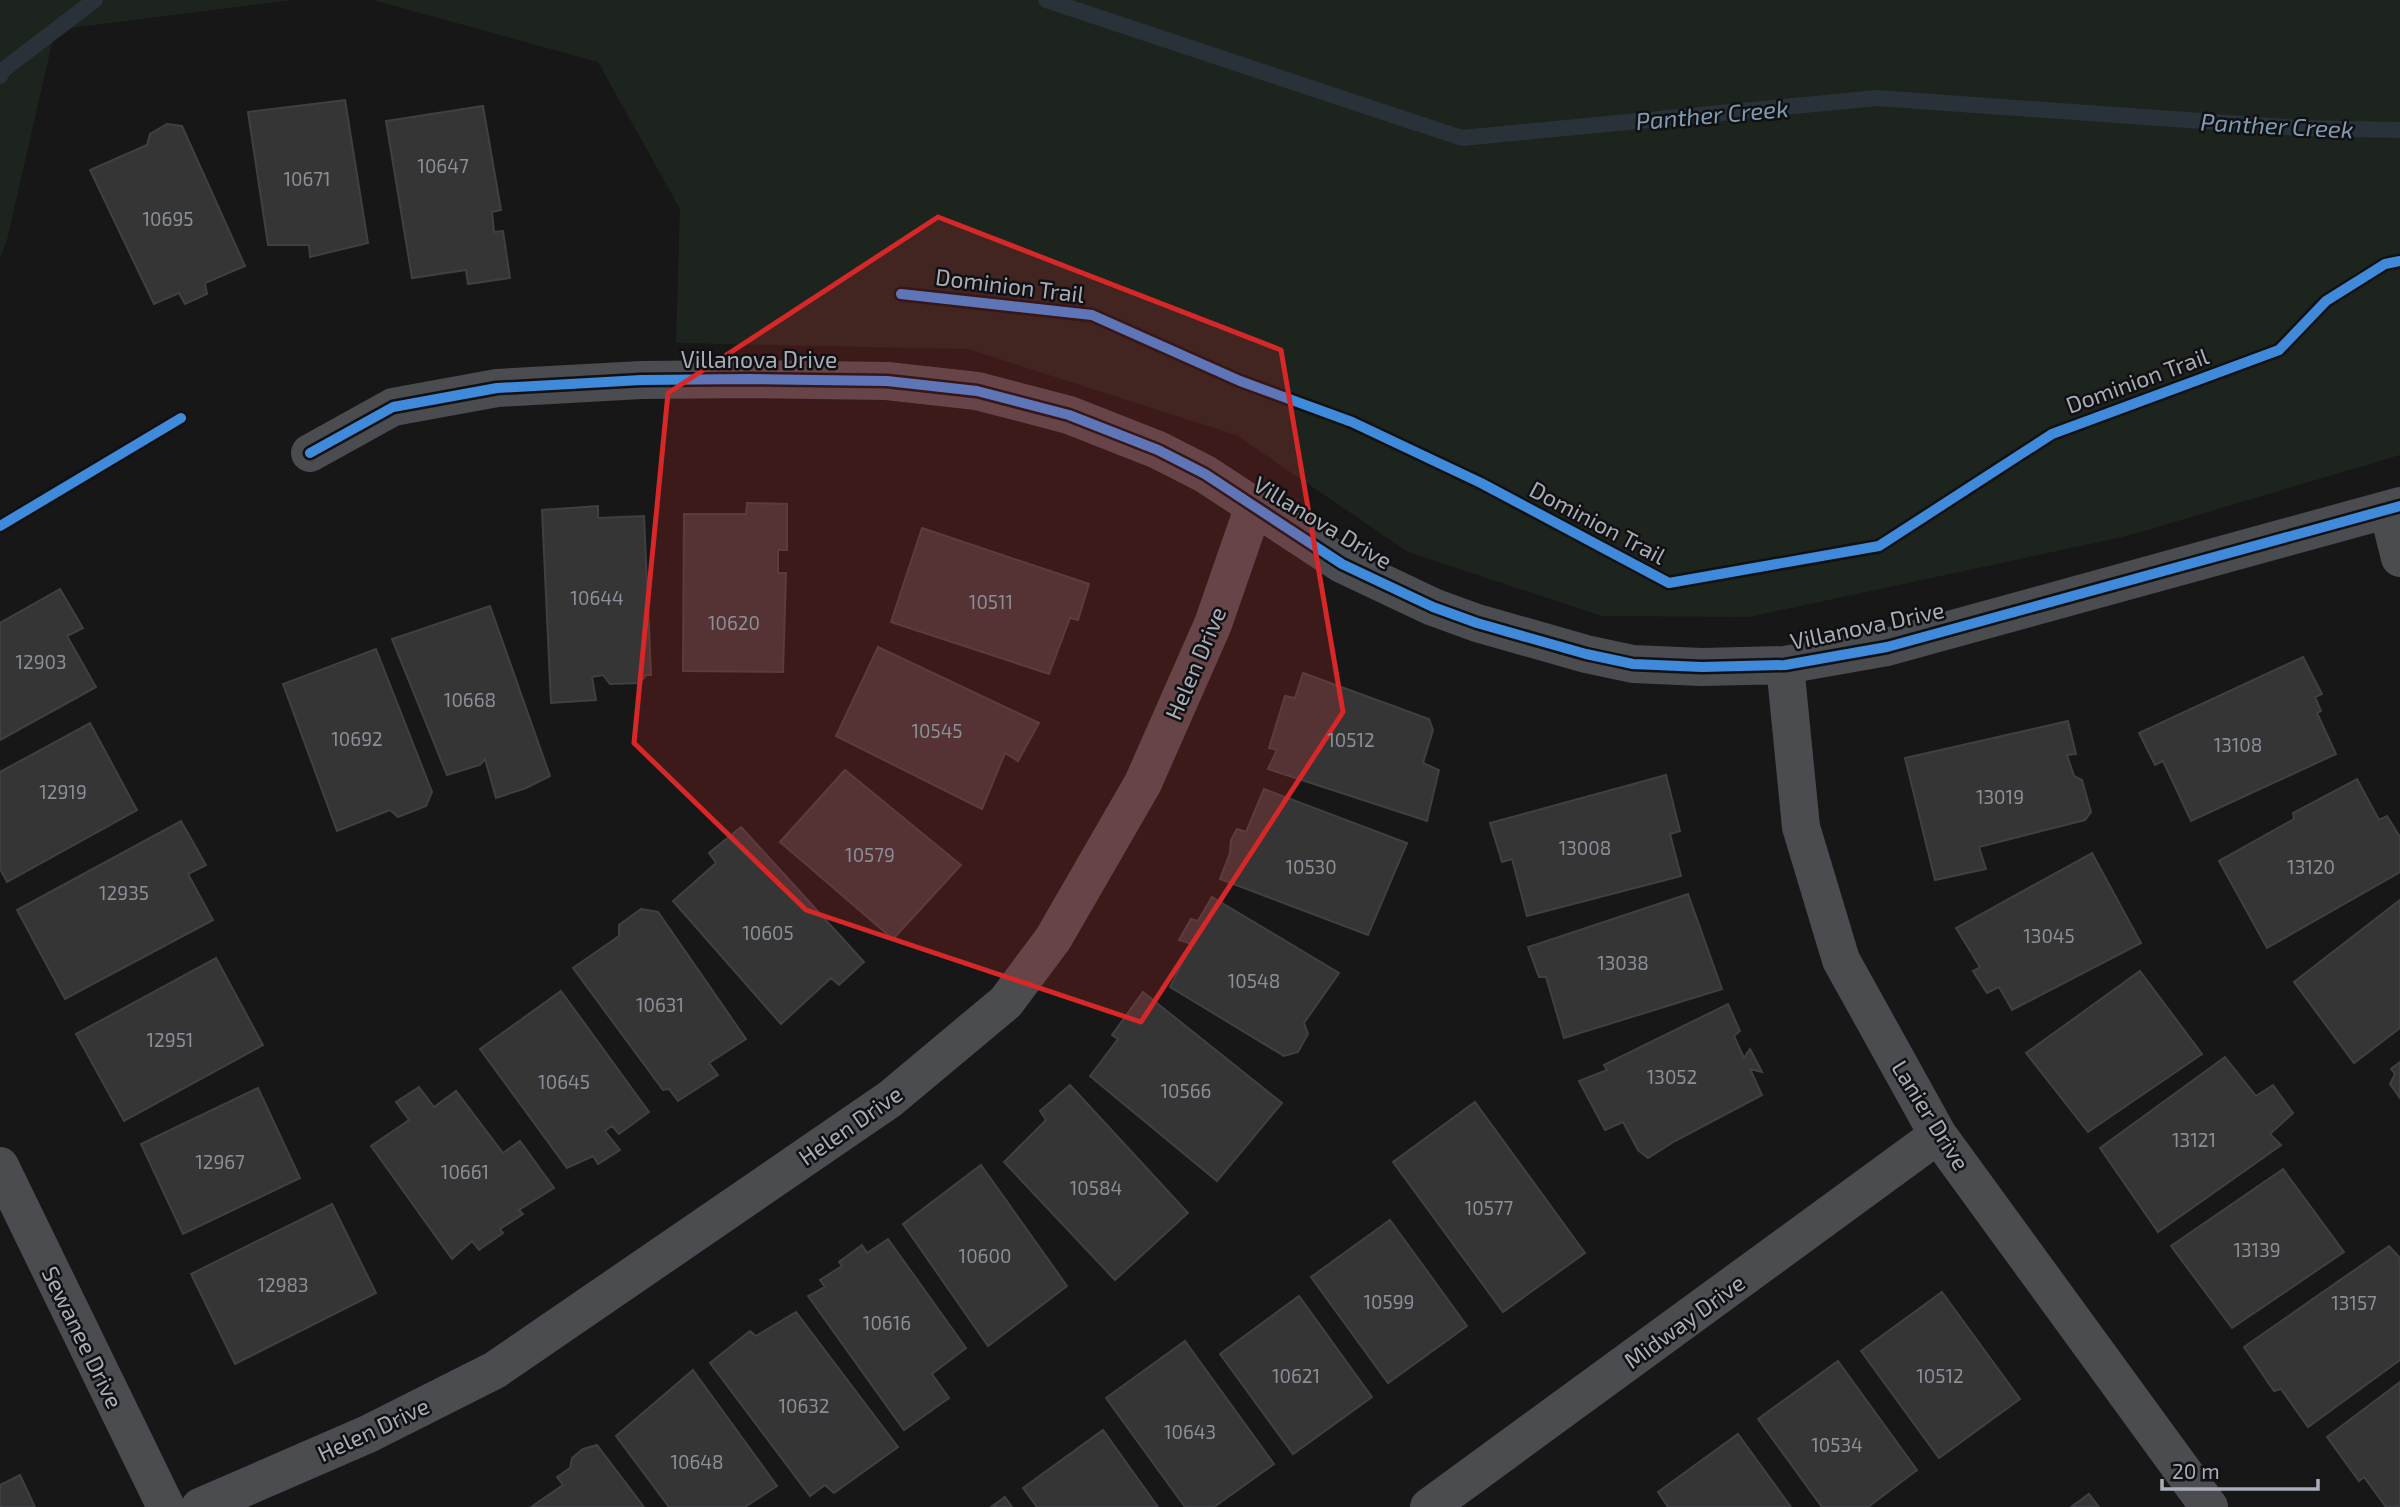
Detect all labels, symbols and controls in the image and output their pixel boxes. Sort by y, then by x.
water label: Panther Creek [1634,93,1790,135]
water label: Panther Creek [2200,107,2354,143]
house number: 10647 [417,154,469,177]
house number: 10671 [283,167,331,190]
house number: 10695 [143,207,193,230]
street label: Dominion Trail [934,262,1086,308]
street label: Dominion Trail [2062,341,2212,419]
street label: Villanova Drive [681,345,837,373]
street label: Villanova Drive [1249,470,1397,574]
street label: Dominion Trail [1525,474,1671,570]
house number: 10644 [570,586,624,609]
house number: 10511 [969,590,1013,613]
street label: Villanova Drive [1787,595,1947,655]
street label: Helen Drive [1159,602,1231,724]
house number: 10620 [708,611,760,634]
house number: 12903 [15,650,67,673]
house number: 10668 [444,688,496,711]
house number: 10545 [911,719,963,742]
house number: 10692 [331,727,383,750]
house number: 10512 [1327,728,1375,751]
house number: 13108 [2214,733,2262,756]
house number: 12919 [39,780,87,803]
house number: 13019 [1976,785,2024,808]
house number: 13008 [1559,836,1611,859]
house number: 10579 [845,843,895,866]
house number: 10530 [1285,855,1337,878]
house number: 13120 [2287,855,2335,878]
house number: 12935 [99,881,149,904]
house number: 10605 [742,921,794,944]
house number: 13045 [2023,924,2075,947]
house number: 13038 [1597,951,1649,974]
house number: 10548 [1228,969,1280,992]
house number: 10631 [636,993,684,1016]
house number: 12951 [147,1028,193,1051]
street label: Lanier Drive [1886,1055,1976,1175]
house number: 13052 [1647,1065,1697,1088]
house number: 10645 [538,1070,590,1093]
street label: Helen Drive [793,1079,907,1171]
house number: 10566 [1161,1079,1211,1102]
house number: 13121 [2172,1128,2216,1151]
house number: 12967 [195,1150,245,1173]
house number: 10661 [441,1160,489,1183]
house number: 10584 [1070,1176,1122,1199]
house number: 10577 [1465,1196,1514,1219]
house number: 13139 [2233,1238,2281,1261]
house number: 10600 [959,1244,1011,1267]
street label: Sewanee Drive [37,1261,129,1413]
street label: Midway Drive [1618,1268,1750,1374]
house number: 12983 [257,1273,309,1296]
house number: 10599 [1364,1290,1414,1313]
house number: 13157 [2331,1291,2377,1314]
house number: 10616 [863,1311,911,1334]
house number: 10621 [1272,1364,1320,1387]
house number: 10512 [1916,1364,1964,1387]
street label: Helen Drive [313,1391,433,1467]
house number: 10632 [778,1394,830,1417]
house number: 10643 [1164,1420,1216,1443]
house number: 10534 [1811,1433,1863,1456]
scale bar [2162,1448,2318,1492]
house number: 10648 [670,1450,724,1473]
text: 20 m [2172,1458,2220,1483]

